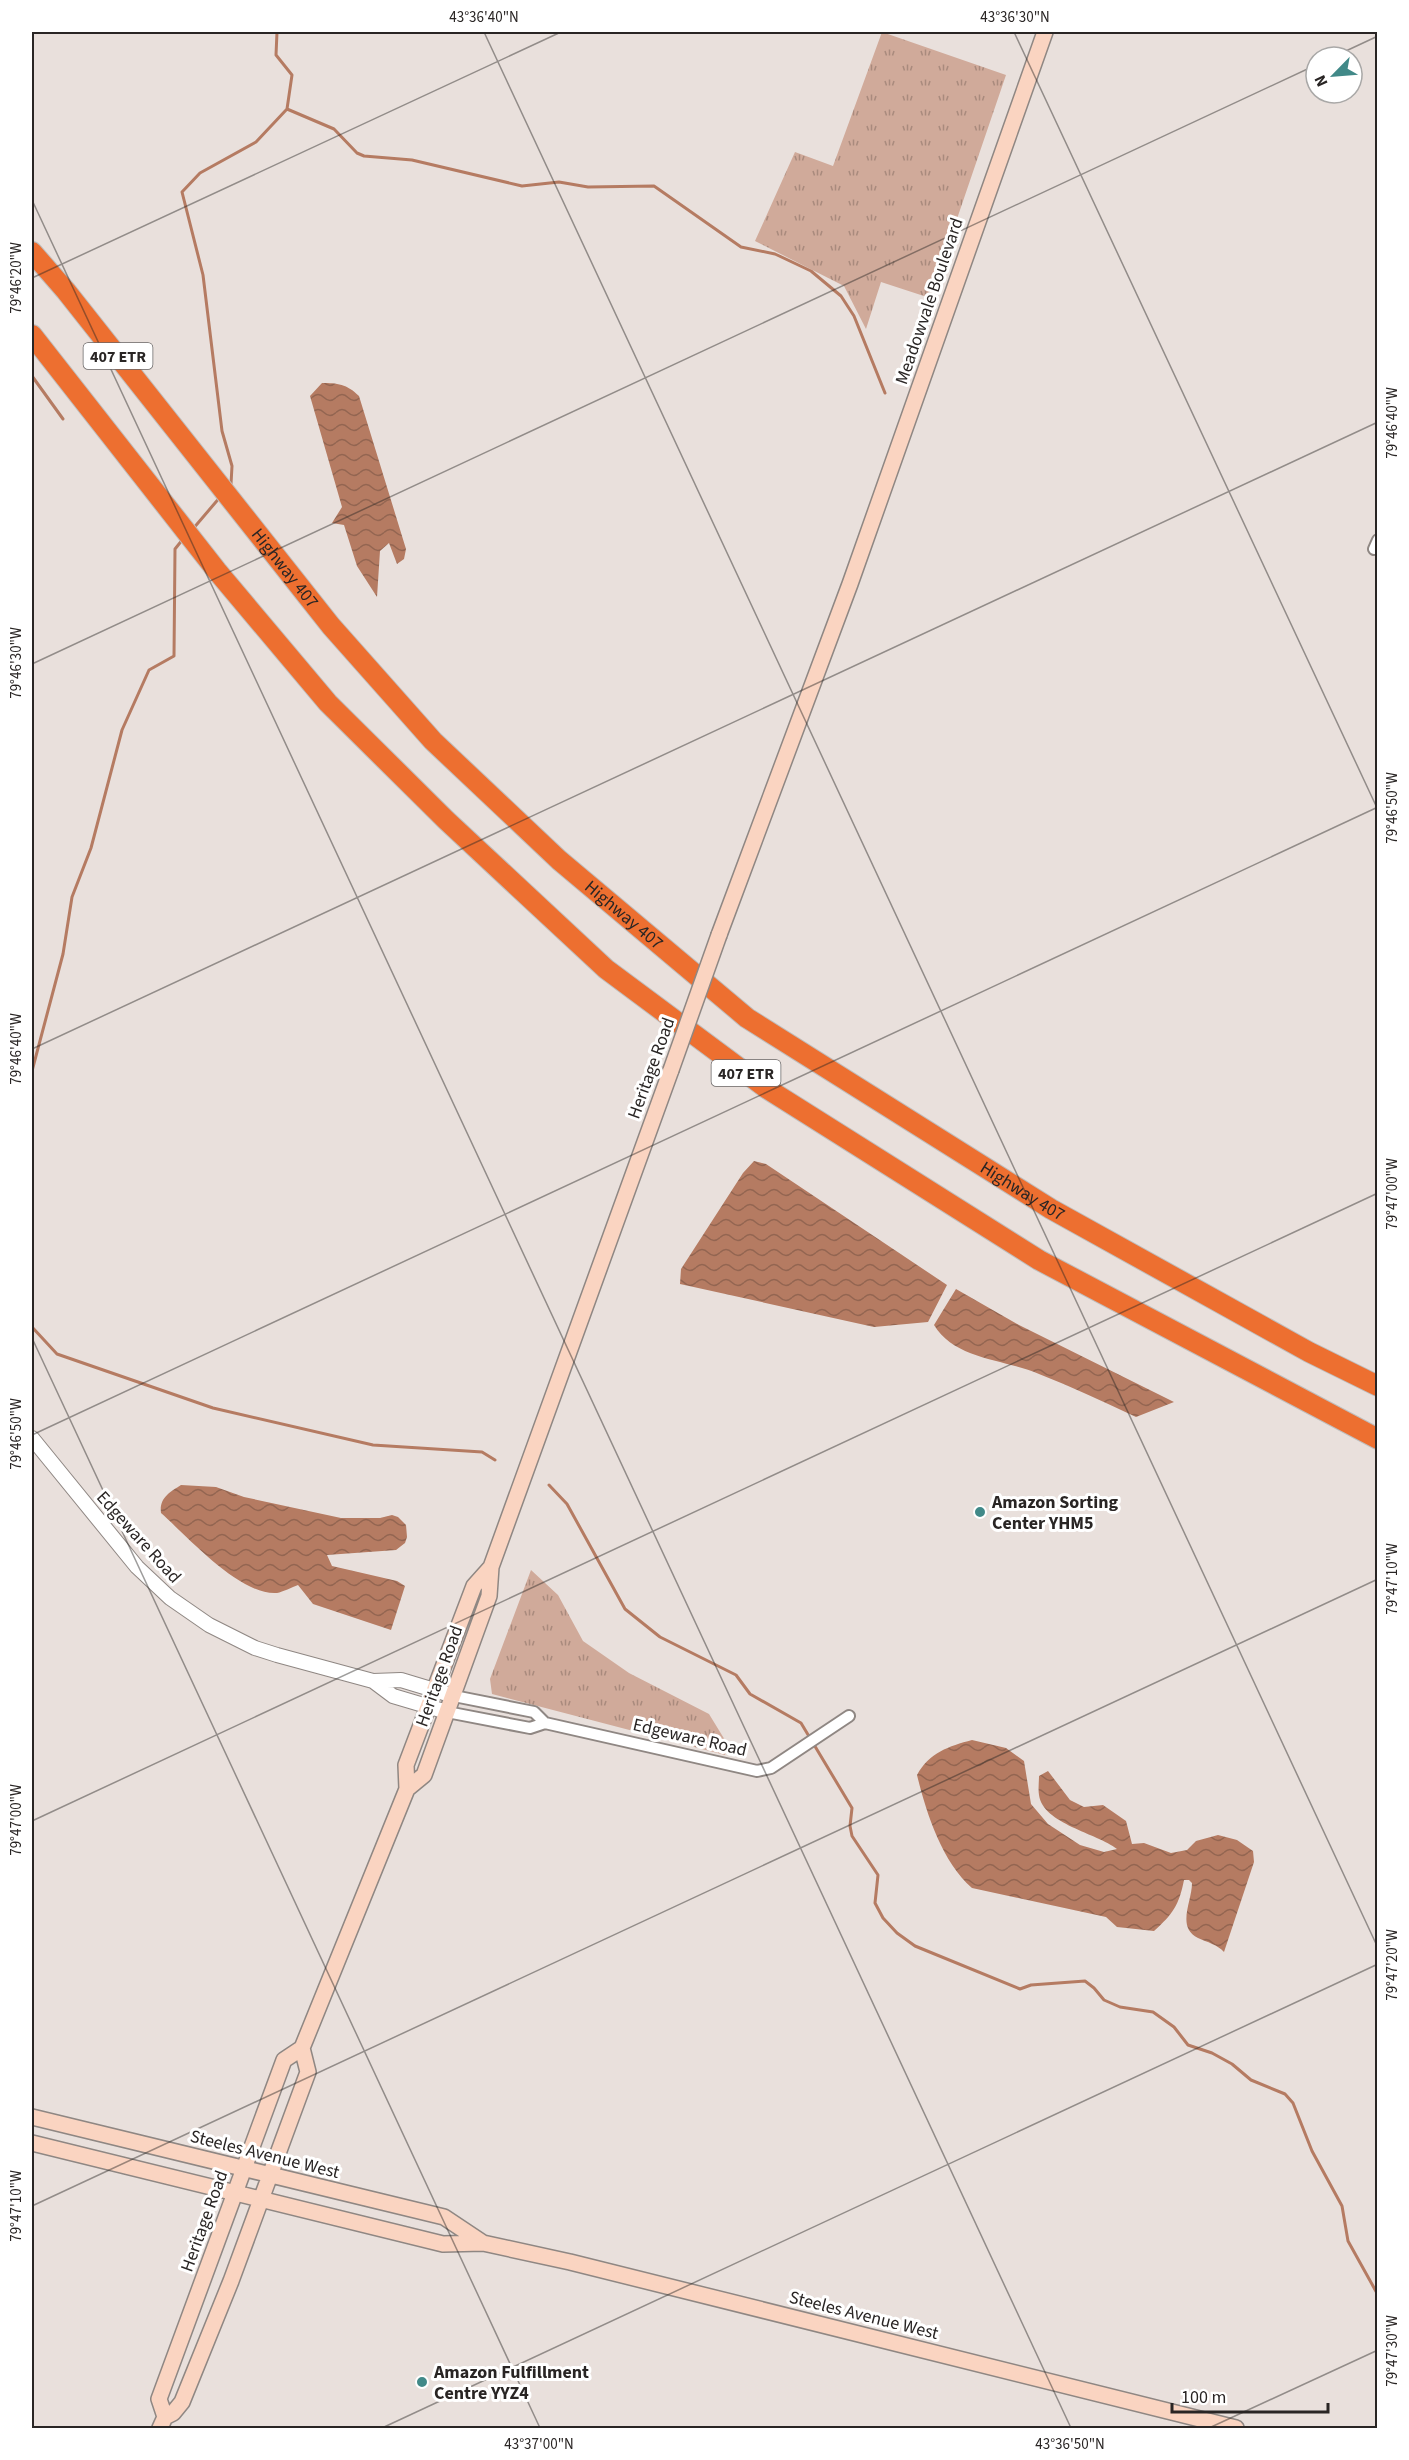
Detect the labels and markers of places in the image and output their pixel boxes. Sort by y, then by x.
place label: Amazon Sorting Center YHM5 [991,1490,1119,1536]
marker: Amazon Sorting Center YHM5 [973,1505,987,1519]
place label: Amazon Fulfillment Centre YYZ4 [433,2360,589,2406]
marker: Amazon Fulfillment Centre YYZ4 [415,2375,429,2389]

